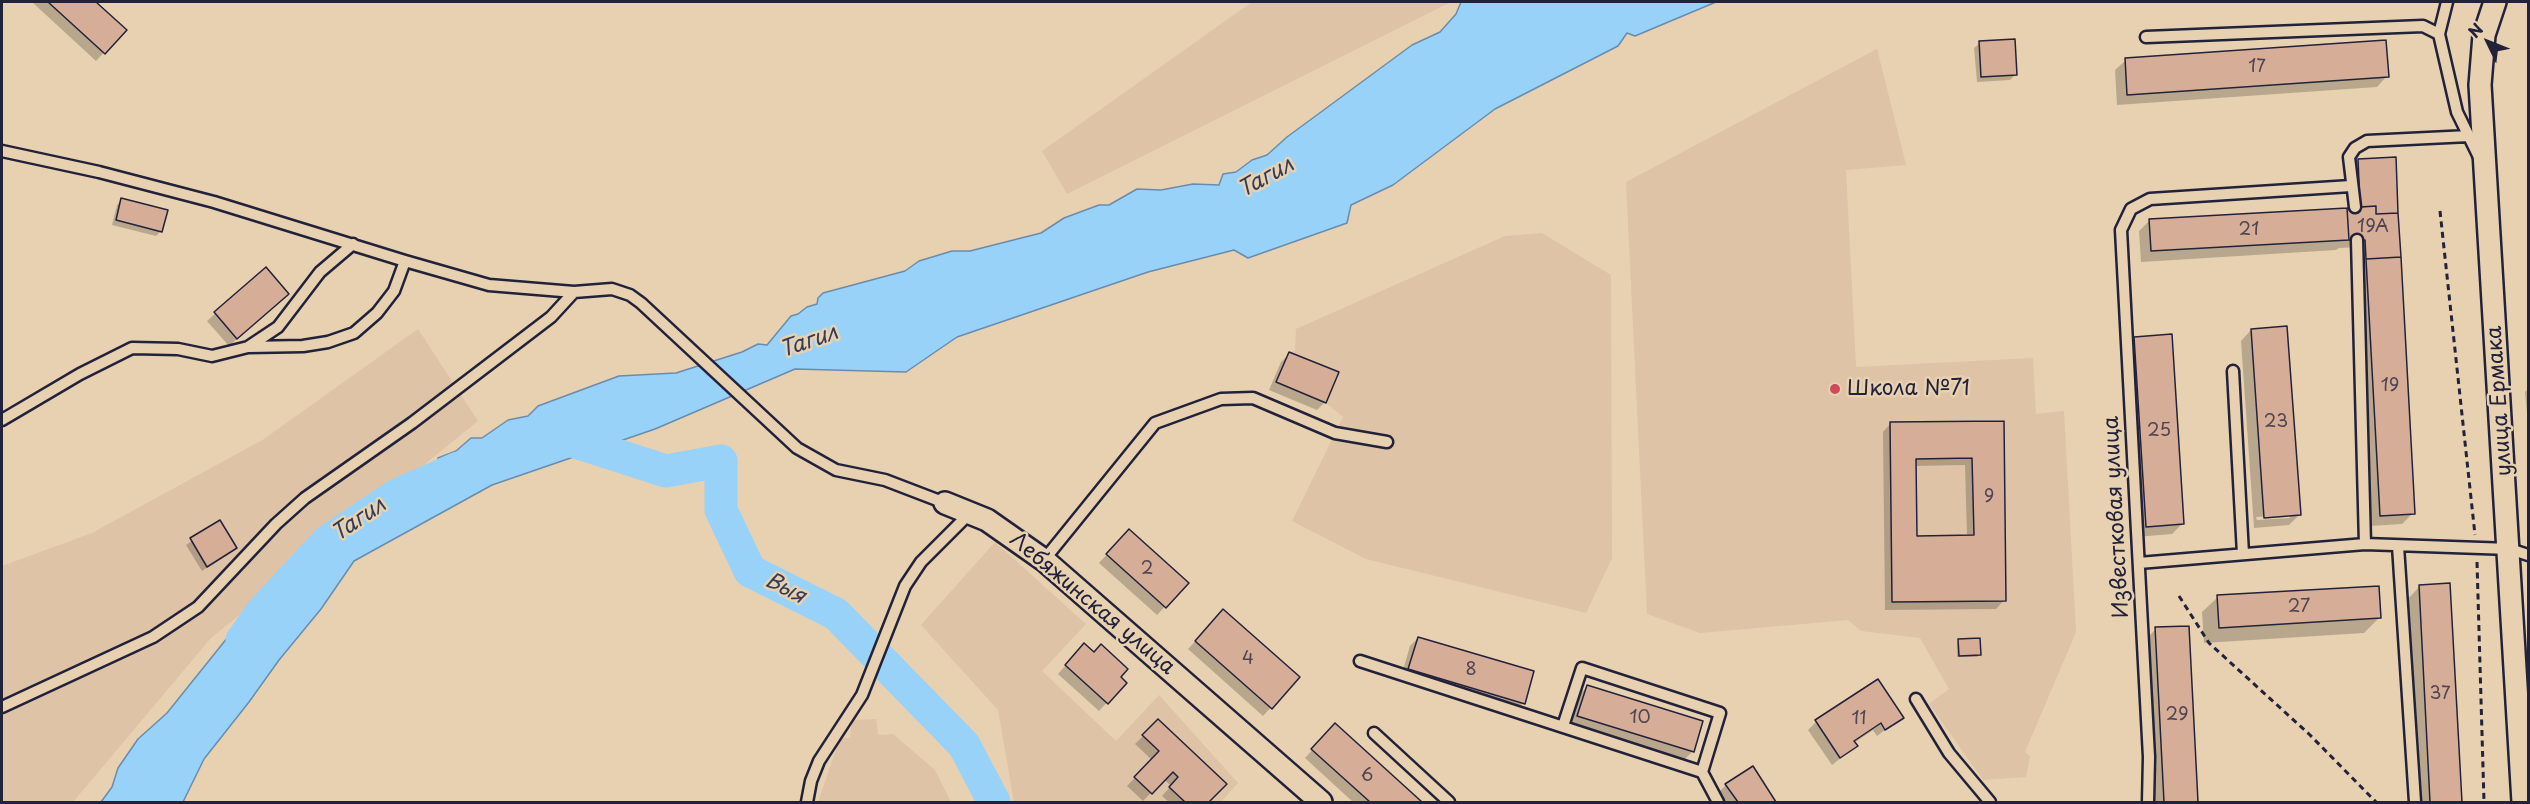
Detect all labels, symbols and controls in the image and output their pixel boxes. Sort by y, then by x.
north arrow [2458,12,2518,72]
text: N [2462,17,2488,43]
house number: 17 [2248,56,2266,78]
water label: Тагил [1234,152,1298,204]
house number: 19А [2357,216,2389,238]
house number: 21 [2239,219,2259,241]
water label: Тагил [777,320,841,364]
street label: улица Ермака [2482,325,2518,477]
house number: 19 [2381,375,2399,397]
place label: Школа №71 [1847,376,1970,402]
marker: Школа №71 [1828,382,1842,396]
house number: 23 [2264,411,2288,433]
street label: Известковая улица [2099,415,2135,619]
house number: 25 [2147,420,2171,442]
house number: 9 [1984,486,1994,508]
water label: Тагил [327,492,391,548]
street label: Лебяжинская улица [1004,528,1180,680]
house number: 2 [1141,558,1153,580]
water label: Выя [760,568,810,610]
house number: 27 [2288,596,2310,618]
house number: 4 [1242,648,1254,670]
house number: 8 [1465,659,1477,681]
house number: 37 [2429,683,2451,705]
house number: 29 [2166,704,2188,726]
house number: 10 [1629,707,1651,729]
house number: 11 [1851,708,1867,730]
house number: 6 [1361,765,1373,787]

